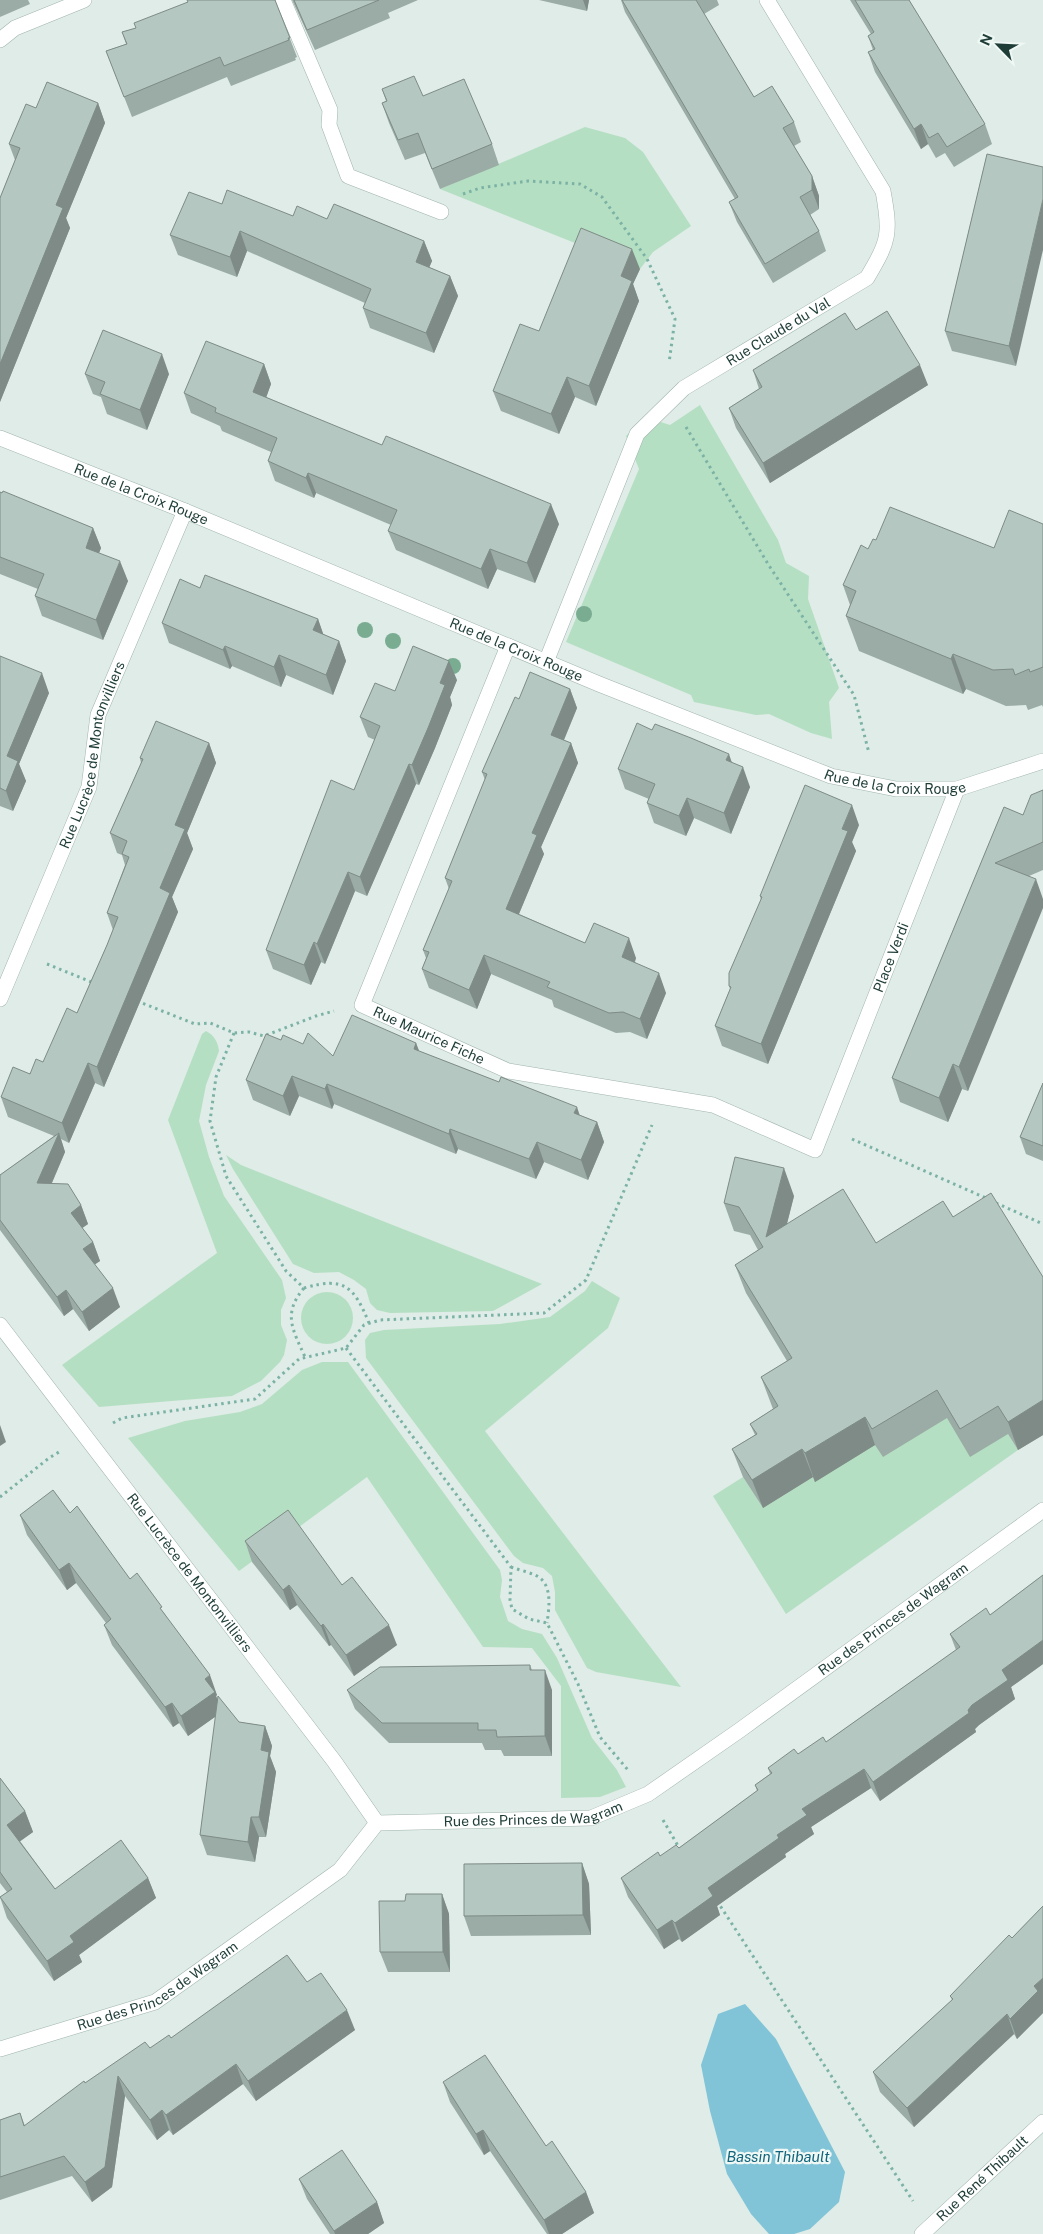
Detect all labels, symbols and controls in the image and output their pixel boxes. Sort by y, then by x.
north arrow [973,20,1023,70]
text: N [977,31,996,48]
street label: Rue Claude du Val [723,294,833,369]
street label: Rue de la Croix Rouge [72,460,211,528]
street label: Rue de la Croix Rouge [447,615,585,684]
street label: Rue Lucrèce de Montonvilliers [56,659,128,851]
street label: Rue de la Croix Rouge [822,766,968,797]
street label: Place Verdi [870,920,912,995]
street label: Rue Maurice Fiche [371,1003,487,1067]
street label: Rue Lucrèce de Montonvilliers [124,1490,256,1655]
street label: Rue des Princes de Wagram [815,1559,971,1679]
street label: Rue des Princes de Wagram [443,1798,625,1829]
street label: Rue des Princes de Wagram [75,1938,241,2033]
street label: Rue René Thibault [933,2132,1031,2224]
water label: Bassin Thibault [726,2148,830,2165]

